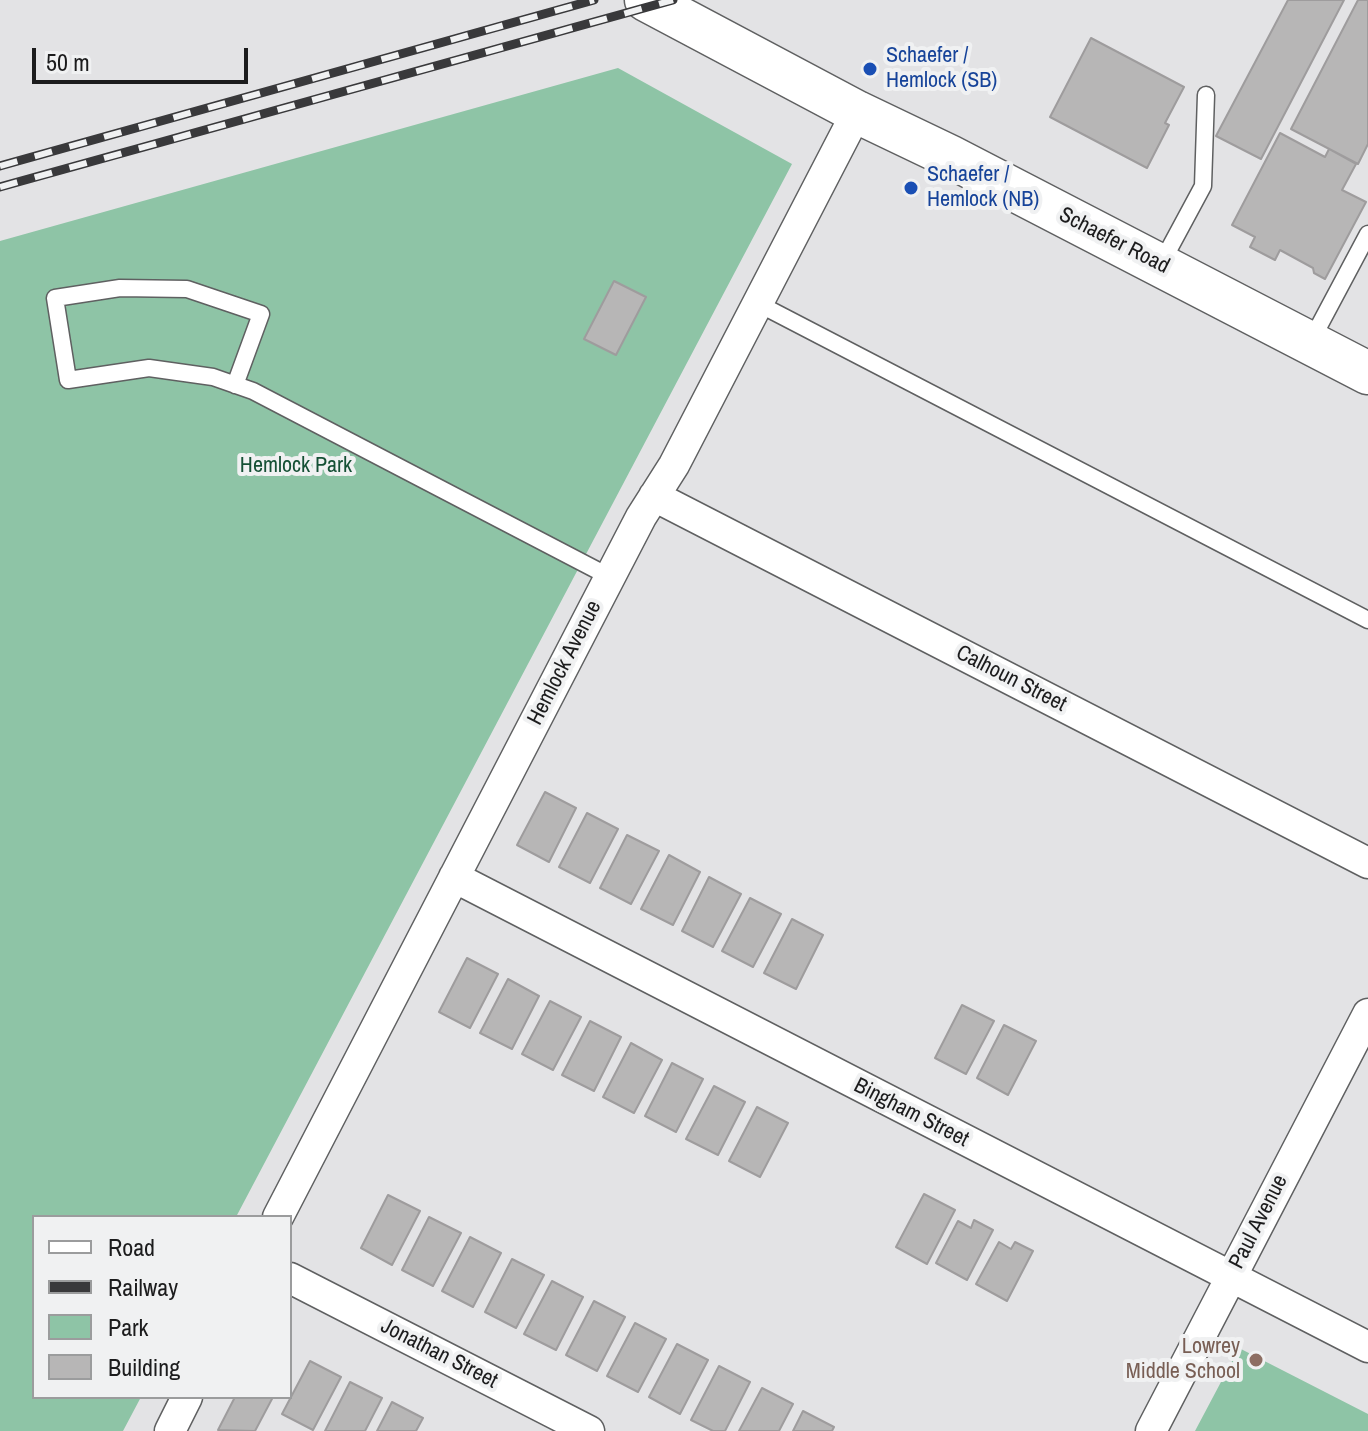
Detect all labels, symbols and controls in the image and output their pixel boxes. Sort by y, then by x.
scale bar [36,32,252,82]
place label: Schaefer / Hemlock (SB) [886,43,997,94]
text: 50 m [46,46,90,78]
marker: Schaefer / Hemlock (SB) [861,60,879,78]
place label: Schaefer / Hemlock (NB) [927,162,1039,214]
marker: Schaefer / Hemlock (NB) [902,179,920,197]
street label: Schaefer Road [1054,202,1174,280]
park label: Hemlock Park [240,453,352,479]
street label: Hemlock Avenue [522,596,608,730]
street label: Calhoun Street [951,640,1071,718]
street label: Bingham Street [849,1073,973,1153]
street label: Paul Avenue [1224,1171,1294,1273]
legend [32,1215,292,1399]
text: Road [108,1231,155,1263]
text: Railway [108,1271,178,1303]
text: Park [108,1311,148,1343]
street label: Jonathan Street [376,1313,502,1395]
place label: Lowrey Middle School [1126,1334,1240,1386]
text: Building [108,1351,180,1383]
marker: Lowrey Middle School [1247,1351,1265,1369]

